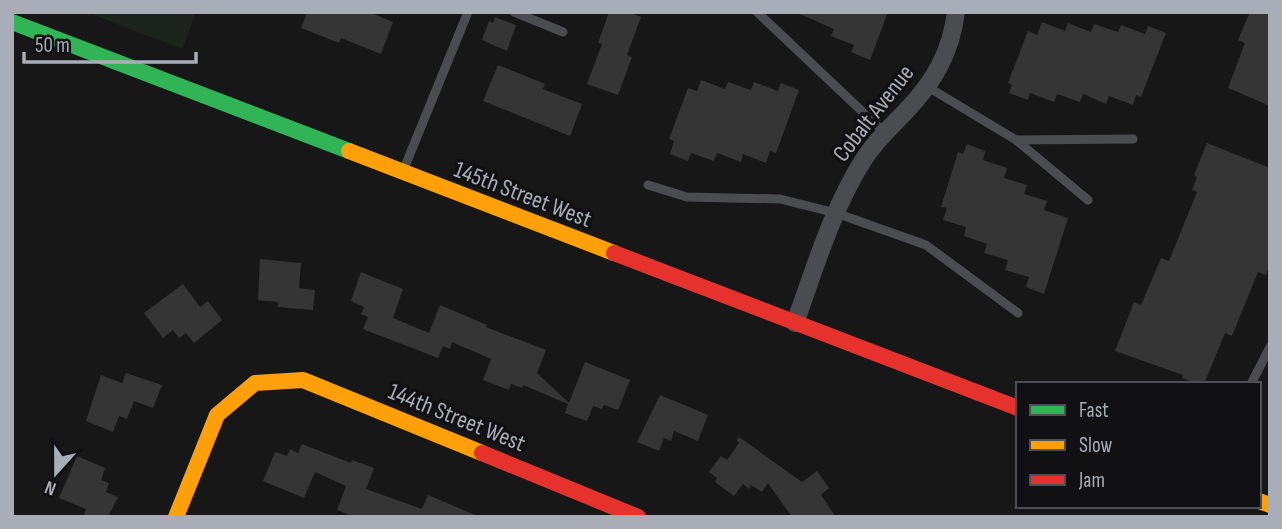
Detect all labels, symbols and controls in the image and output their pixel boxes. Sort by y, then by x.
scale bar [24,21,196,65]
text: 50 m [35,33,70,58]
street label: Cobalt Avenue [827,59,920,167]
street label: 145th Street West [450,155,596,234]
street label: 144th Street West [384,377,530,458]
legend [1016,382,1261,508]
text: Fast [1079,398,1109,423]
text: Slow [1079,433,1113,458]
north arrow [21,438,91,508]
text: Jam [1078,468,1105,493]
text: N [42,475,59,500]

